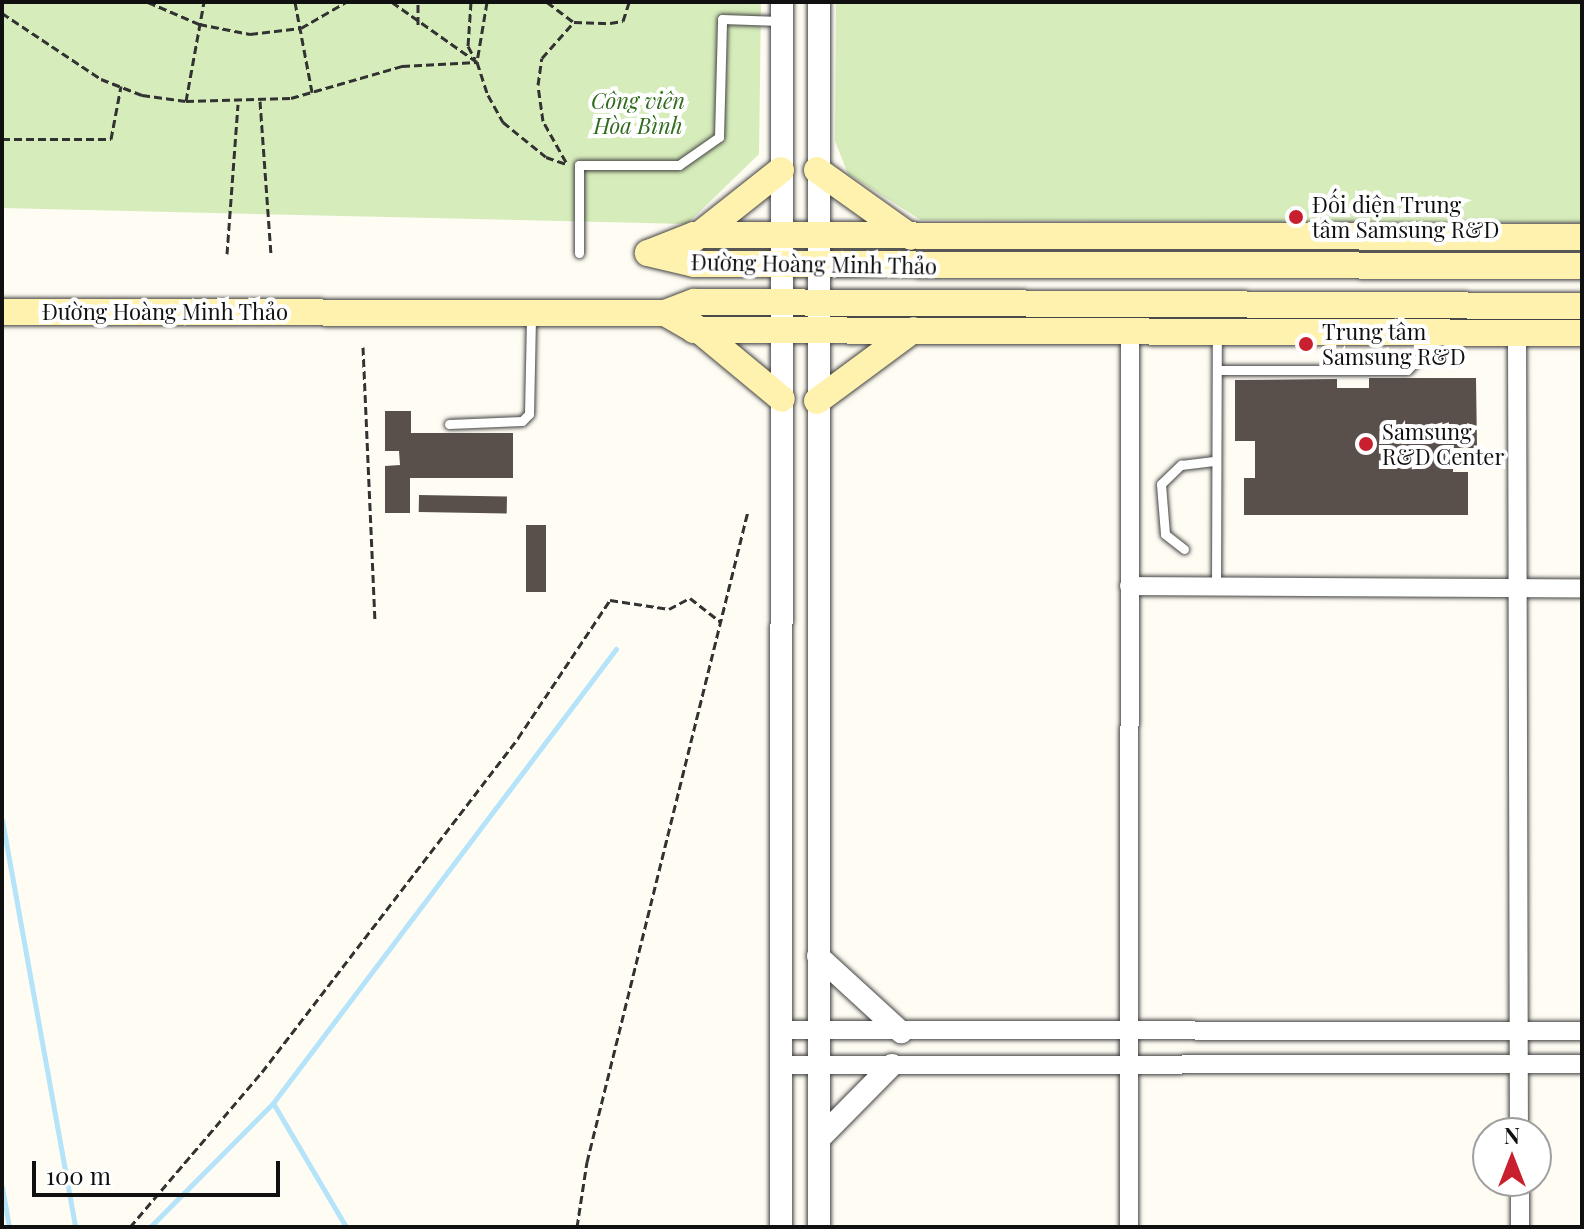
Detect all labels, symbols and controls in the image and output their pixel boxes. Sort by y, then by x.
park label: Công viên Hòa Bình [591,87,685,138]
place label: Đối diện Trung tâm Samsung R&D [1312,191,1499,242]
marker: Đối diện Trung tâm Samsung R&D [1287,208,1305,226]
street label: Đường Hoàng Minh Thảo [690,249,938,279]
street label: Đường Hoàng Minh Thảo [42,299,288,325]
place label: Trung tâm Samsung R&D [1322,318,1466,370]
marker: Trung tâm Samsung R&D [1297,335,1315,353]
place label: Samsung R&D Center [1382,418,1504,470]
marker: Samsung R&D Center [1357,435,1375,453]
north arrow [1472,1117,1552,1197]
text: N [1504,1120,1520,1150]
scale bar [36,1145,284,1195]
text: 100 m [46,1159,111,1191]

